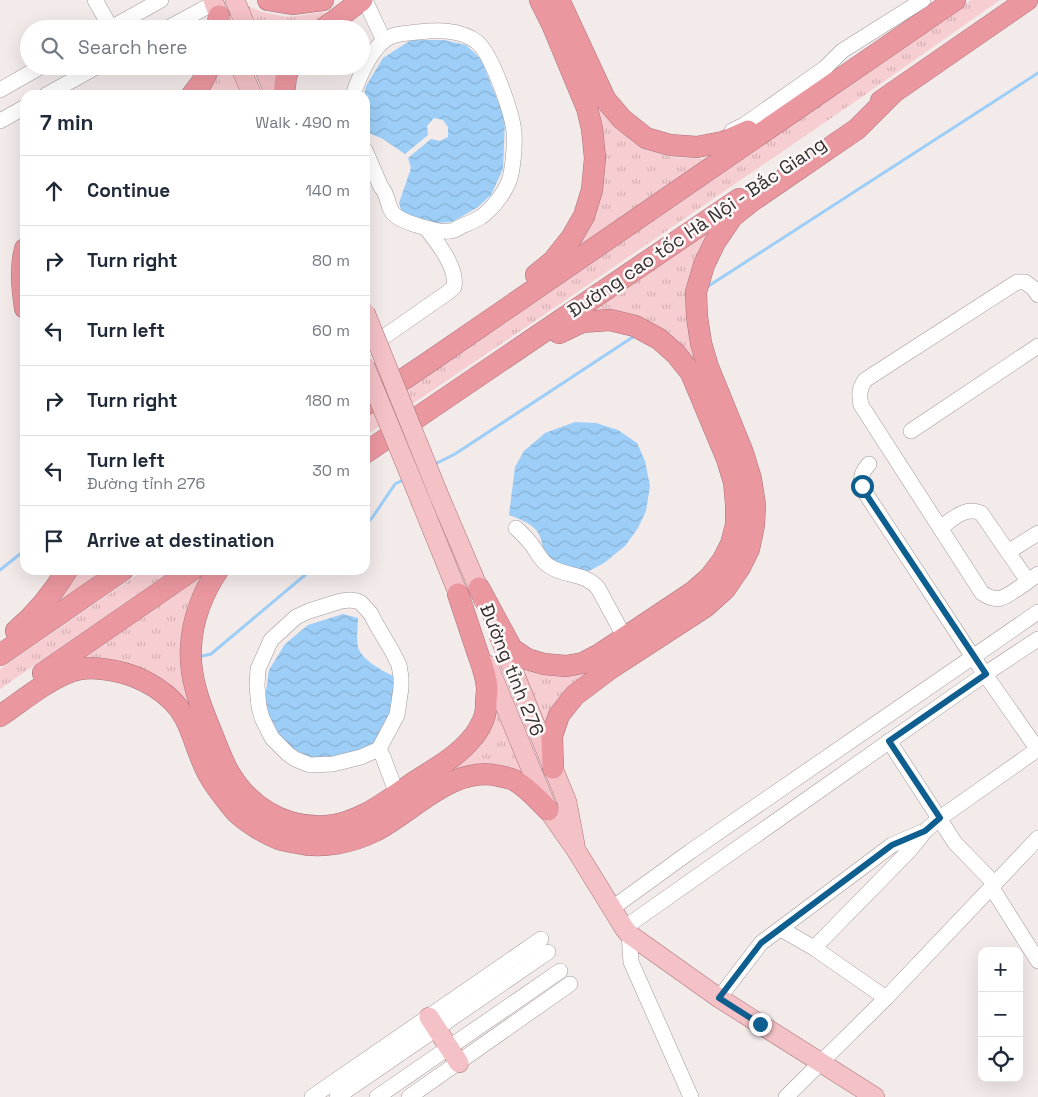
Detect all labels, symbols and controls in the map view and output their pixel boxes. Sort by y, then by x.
search box [20,20,370,75]
icon: search [38,34,66,62]
text: Search here [78,35,188,60]
text: 7 min [40,109,93,136]
text: Walk · 490 m [255,112,350,133]
street label: Đường cao tốc Hà Nội - Bắc Giang [563,131,831,323]
icon: ahead [40,177,68,205]
text: Continue [87,178,170,203]
text: 140 m [305,180,350,201]
icon: right [40,247,68,275]
text: Turn right [87,248,177,273]
text: 80 m [312,250,350,271]
icon: left [40,317,68,345]
text: Turn left [87,318,165,343]
text: 60 m [312,320,350,341]
icon: right [40,387,68,415]
text: Turn right [87,388,177,413]
text: 180 m [305,390,350,411]
text: Turn left [87,448,165,473]
icon: left [40,457,68,485]
text: 30 m [312,460,350,481]
text: Đường tỉnh 276 [87,473,205,494]
route start [851,475,874,498]
icon: arrive [40,527,68,555]
text: Arrive at destination [87,528,275,553]
street label: Đường tỉnh 276 [474,600,550,740]
map controls [978,947,1023,1082]
button: + [978,947,1023,992]
button: − [978,992,1023,1037]
route end [749,1013,772,1036]
button: locate [978,1037,1023,1082]

